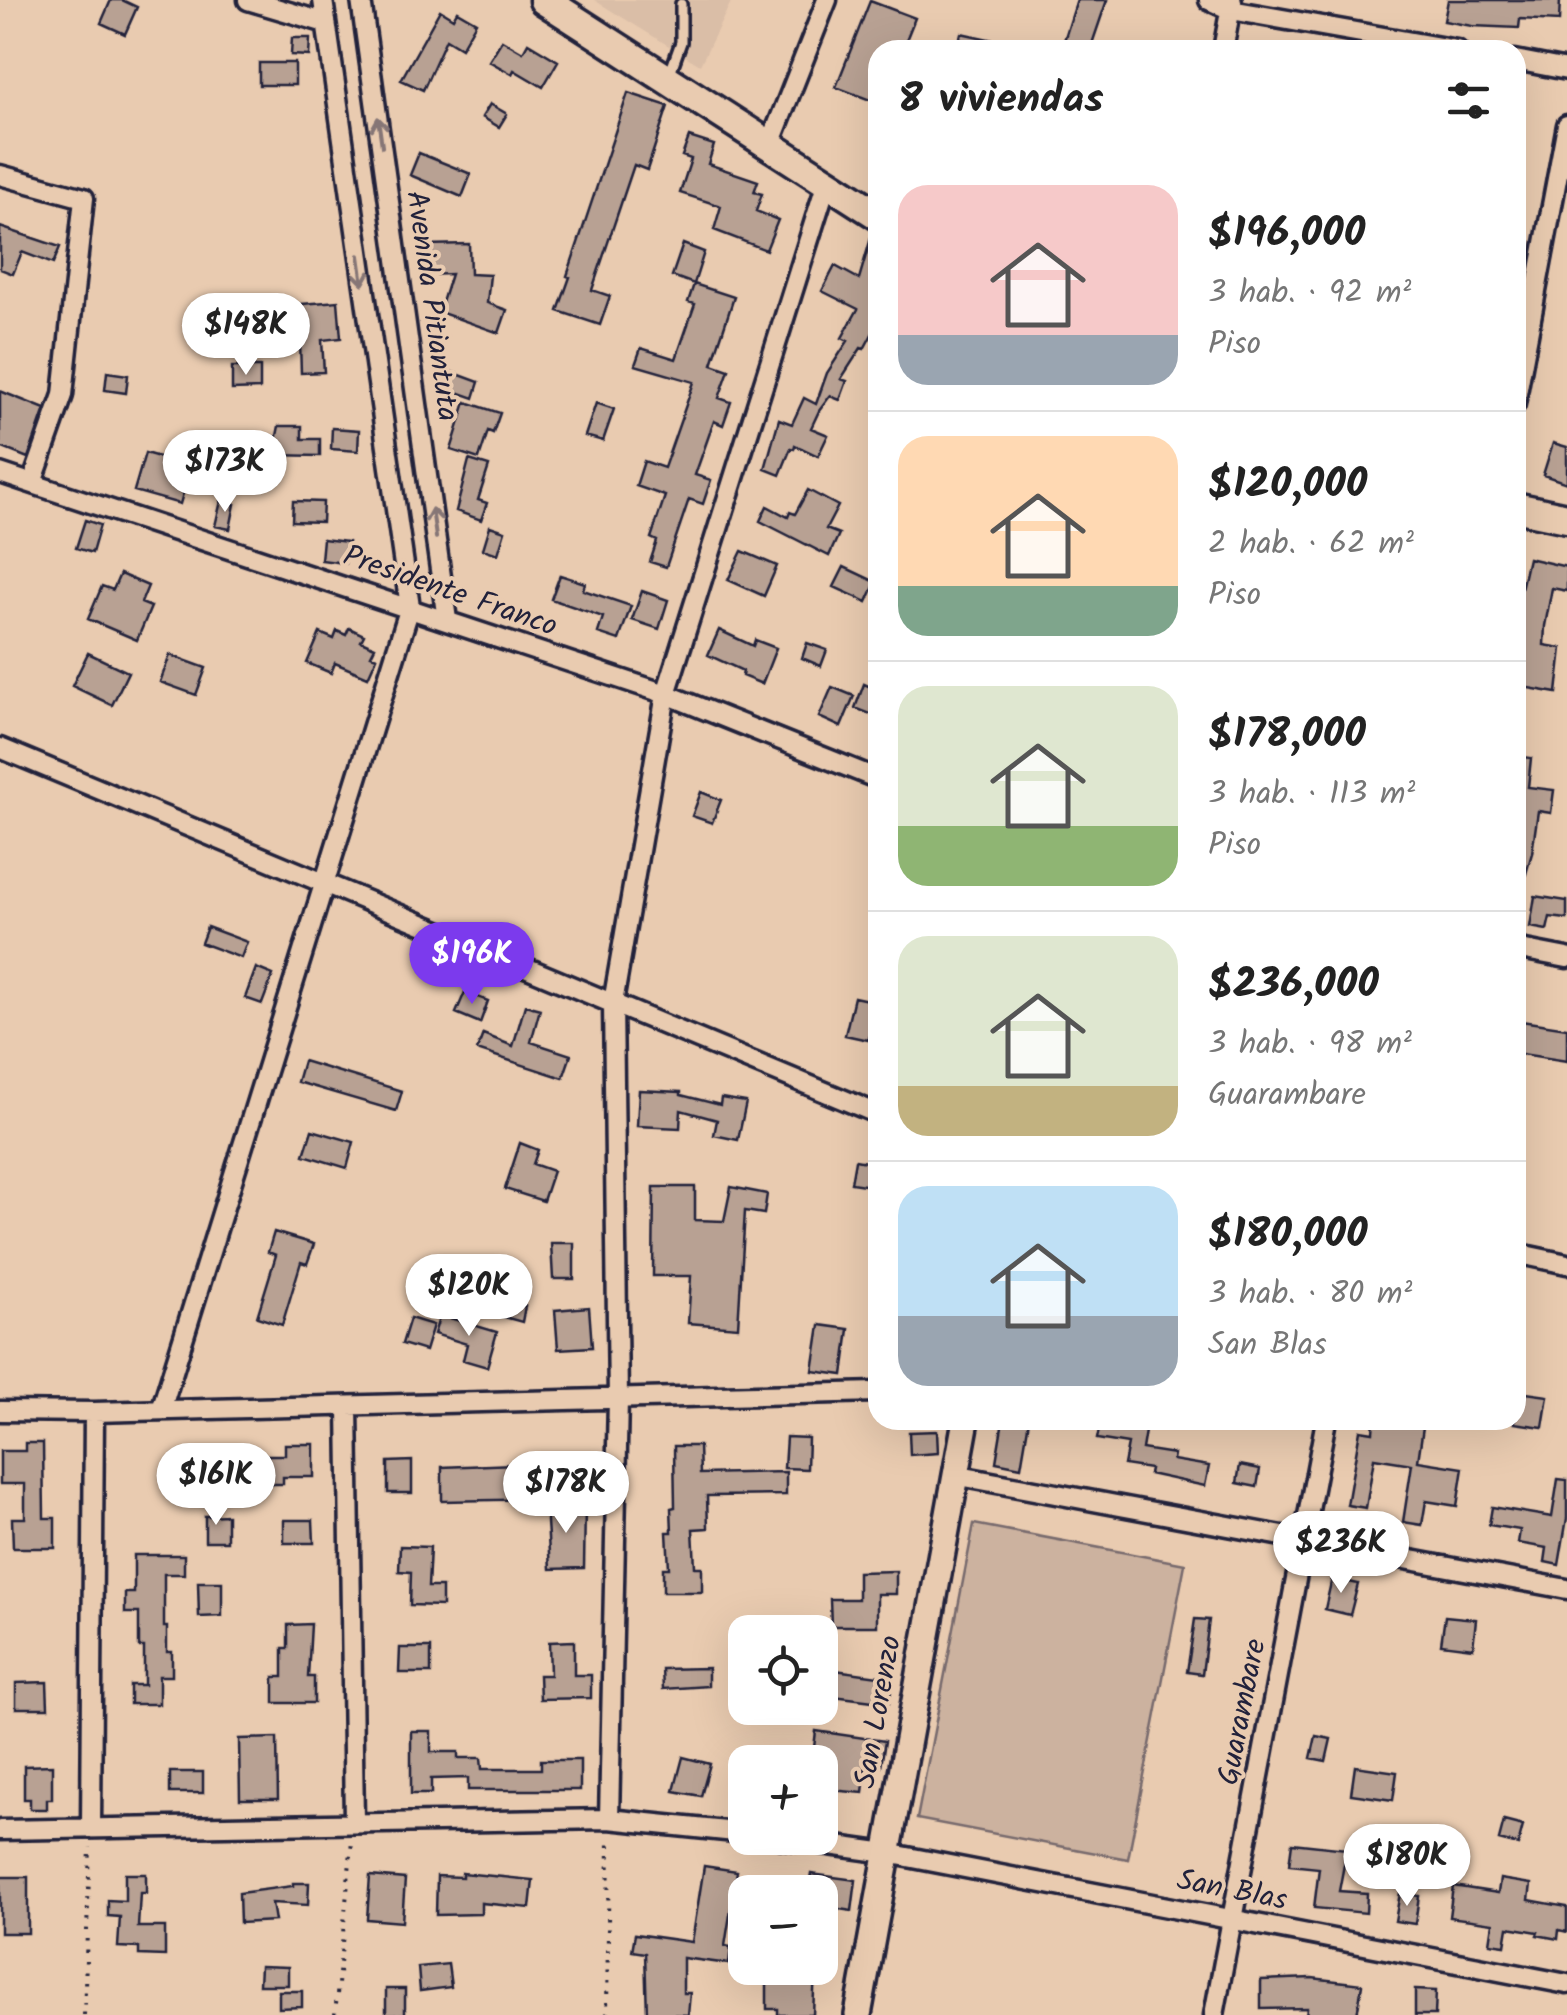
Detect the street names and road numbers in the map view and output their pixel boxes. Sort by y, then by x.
street label: Avenida Pitiantuta [391,188,471,424]
street label: Presidente Franco [336,533,564,651]
street label: San Lorenzo [842,1632,916,1792]
street label: Guarambare [1205,1635,1281,1789]
street label: San Blas [1173,1857,1291,1925]

